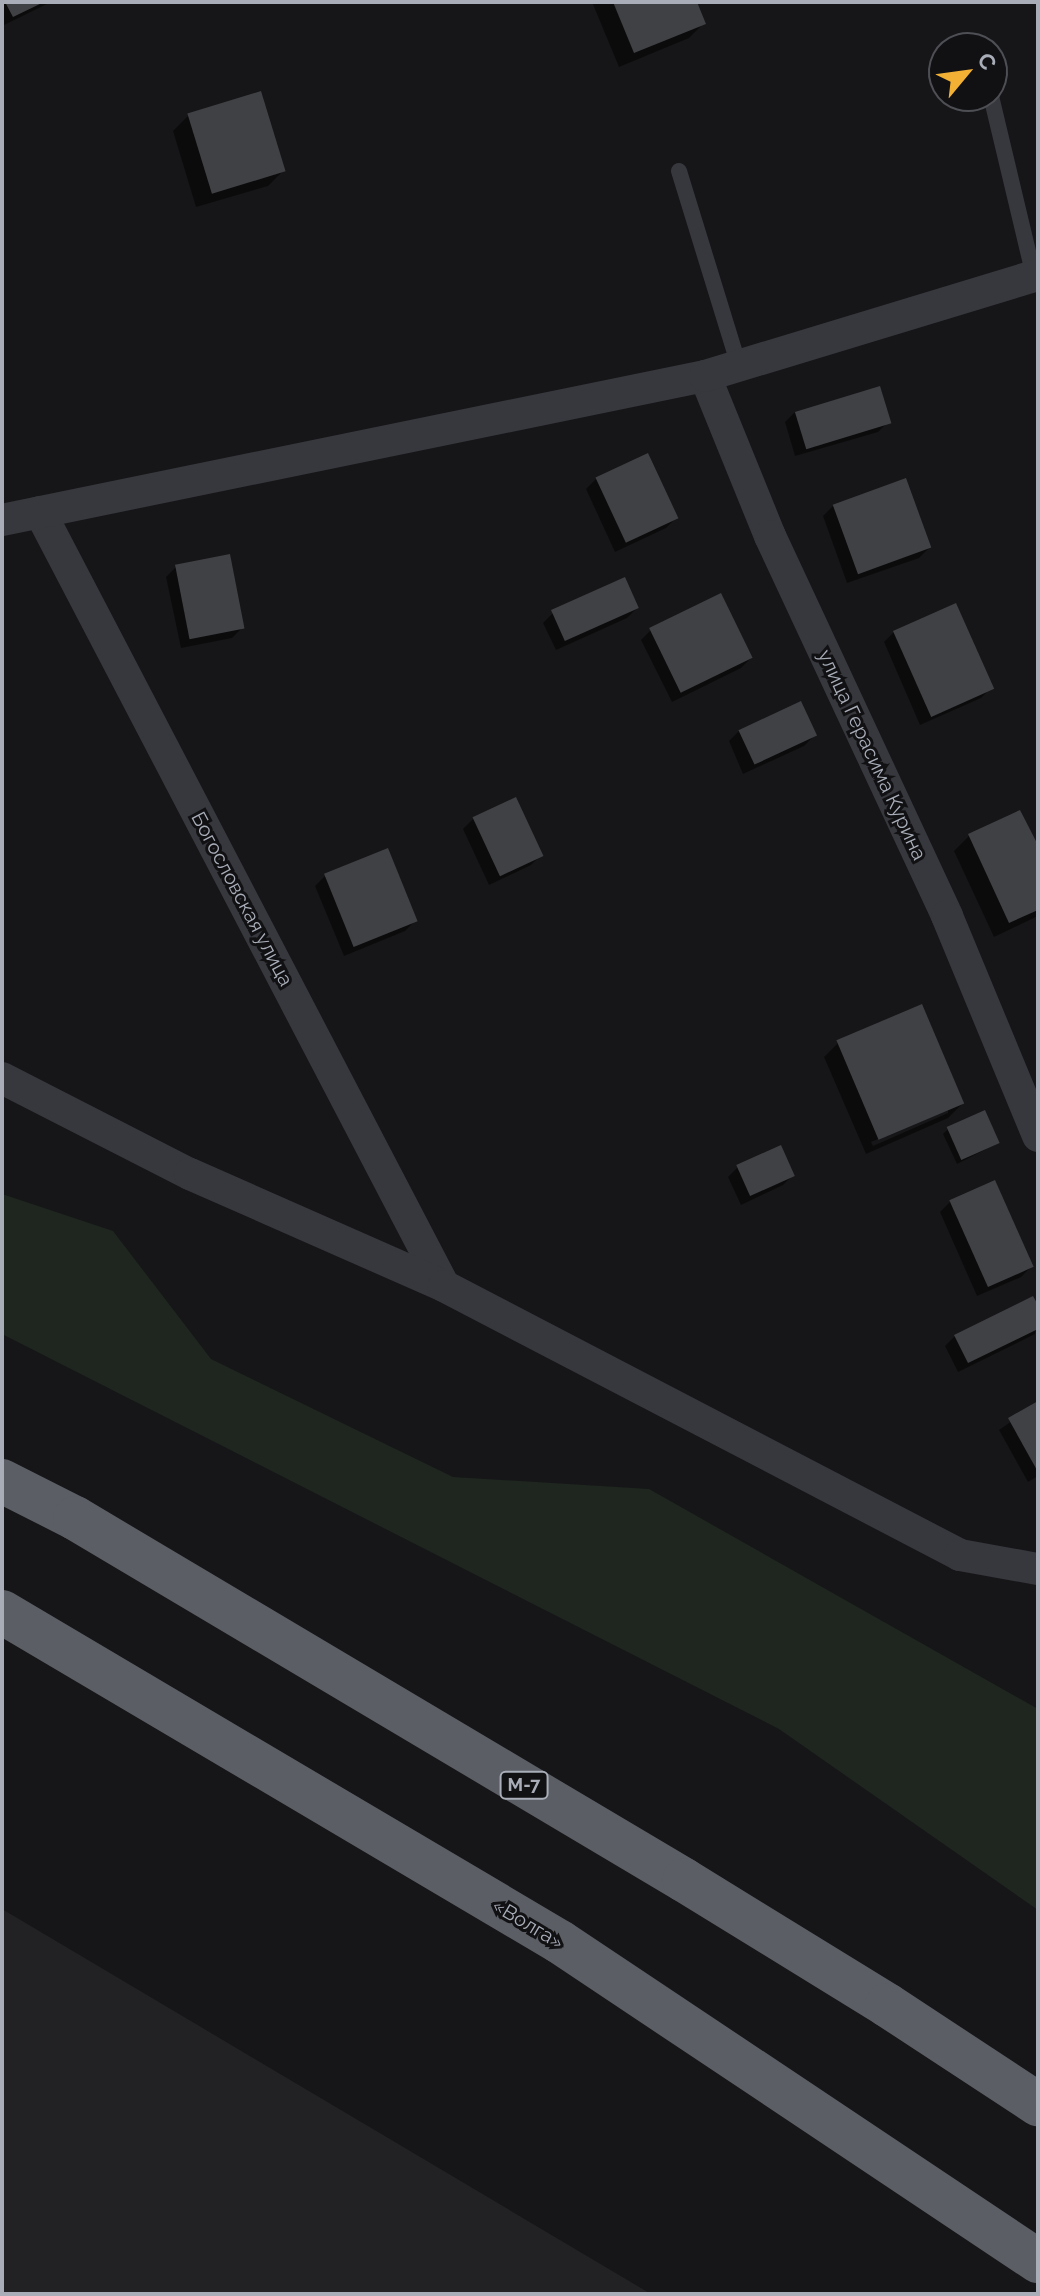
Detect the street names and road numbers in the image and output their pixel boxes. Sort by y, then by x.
street label: улица Герасима Курина [813,646,931,864]
street label: Богословская улица [186,808,298,990]
road number: М-7 [498,1771,550,1799]
street label: «Волга» [488,1893,568,1955]

